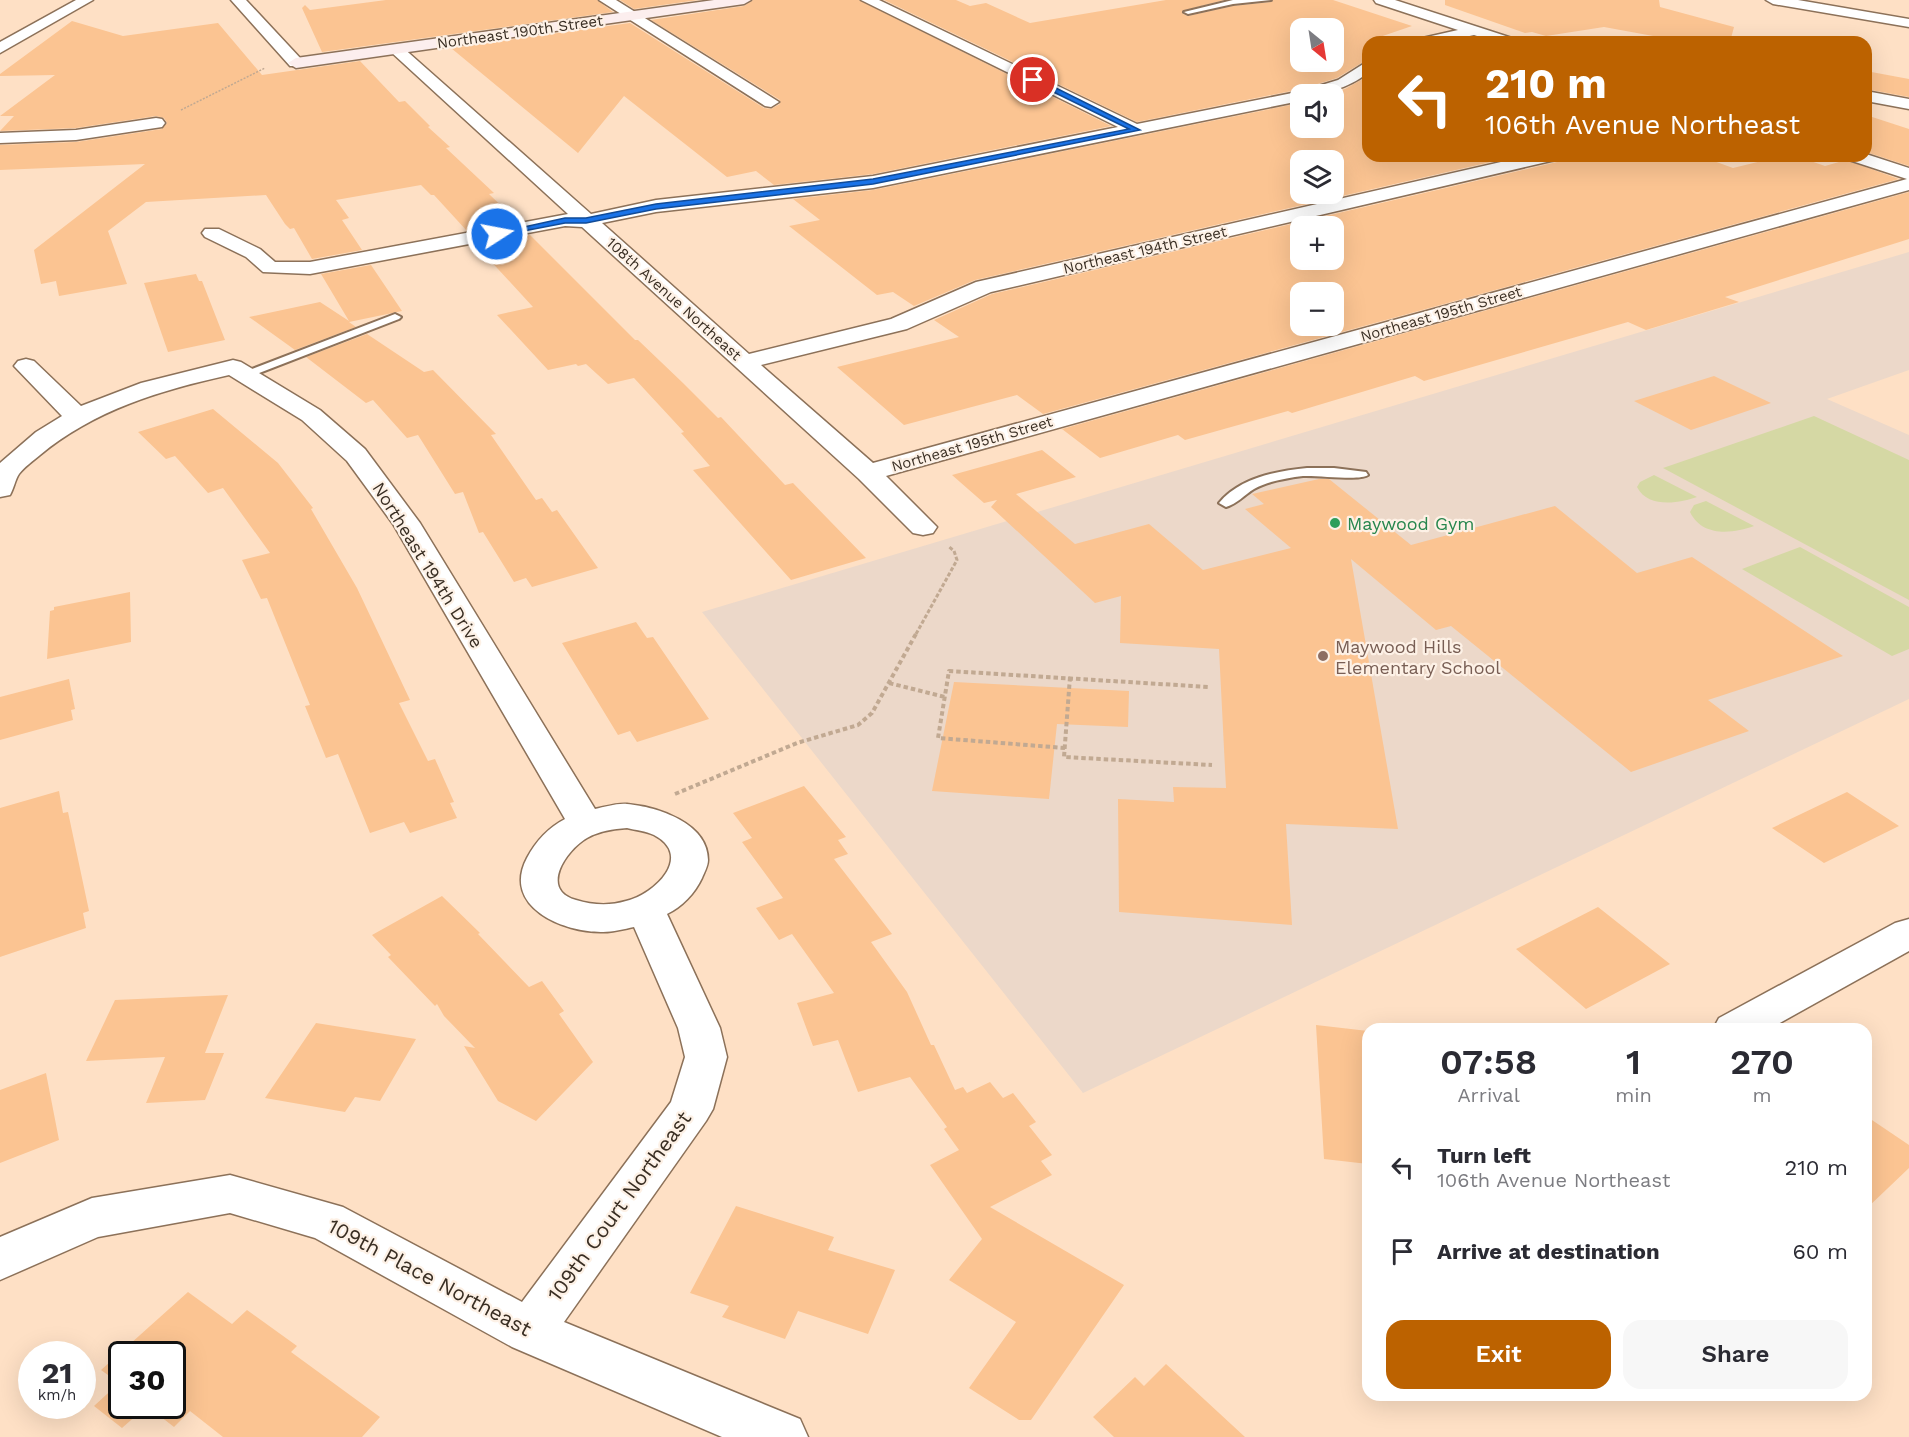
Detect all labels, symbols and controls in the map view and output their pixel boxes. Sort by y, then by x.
street label: Northeast 190th Street [436,11,605,53]
north arrow [1290,18,1344,72]
map controls [1290,18,1344,336]
pin [1007,54,1058,105]
text: 210 m [1485,59,1607,108]
icon: left [1386,60,1464,138]
icon: arrive [1016,63,1049,96]
button: sound [1290,84,1344,138]
text: 106th Avenue Northeast [1485,109,1800,141]
button: layers [1290,150,1344,204]
position arrow [465,202,529,266]
button: + [1290,216,1344,270]
street label: Northeast 194th Street [1061,222,1229,278]
street label: 108th Avenue Northeast [603,234,746,365]
button: − [1290,282,1344,336]
street label: Northeast 195th Street [1358,282,1524,346]
street label: Northeast 195th Street [889,412,1055,476]
street label: Northeast 194th Drive [368,478,488,652]
place label: Maywood Gym [1347,513,1474,534]
marker: Maywood Gym [1328,516,1342,530]
place label: Maywood Hills Elementary School [1335,636,1501,678]
marker: Maywood Hills Elementary School [1316,649,1330,663]
text: 07:58 [1440,1041,1537,1083]
text: 1 [1626,1041,1641,1083]
text: 270 [1730,1041,1794,1083]
text: Arrival [1457,1083,1520,1107]
text: min [1615,1083,1652,1107]
text: m [1752,1083,1771,1107]
street label: 109th Court Northeast [542,1106,696,1306]
text: Turn left [1437,1143,1531,1168]
icon: left [1386,1151,1419,1184]
text: 210 m [1784,1155,1848,1180]
text: 106th Avenue Northeast [1437,1168,1670,1192]
street label: 109th Place Northeast [324,1213,536,1341]
icon: arrive [1386,1235,1419,1268]
text: Arrive at destination [1437,1239,1660,1264]
text: 60 m [1792,1239,1848,1264]
button: Exit [1386,1320,1611,1389]
button: Share [1623,1320,1848,1389]
speed limit sign: 30 [108,1341,186,1419]
text: 21 [42,1355,72,1390]
text: km/h [38,1386,76,1404]

